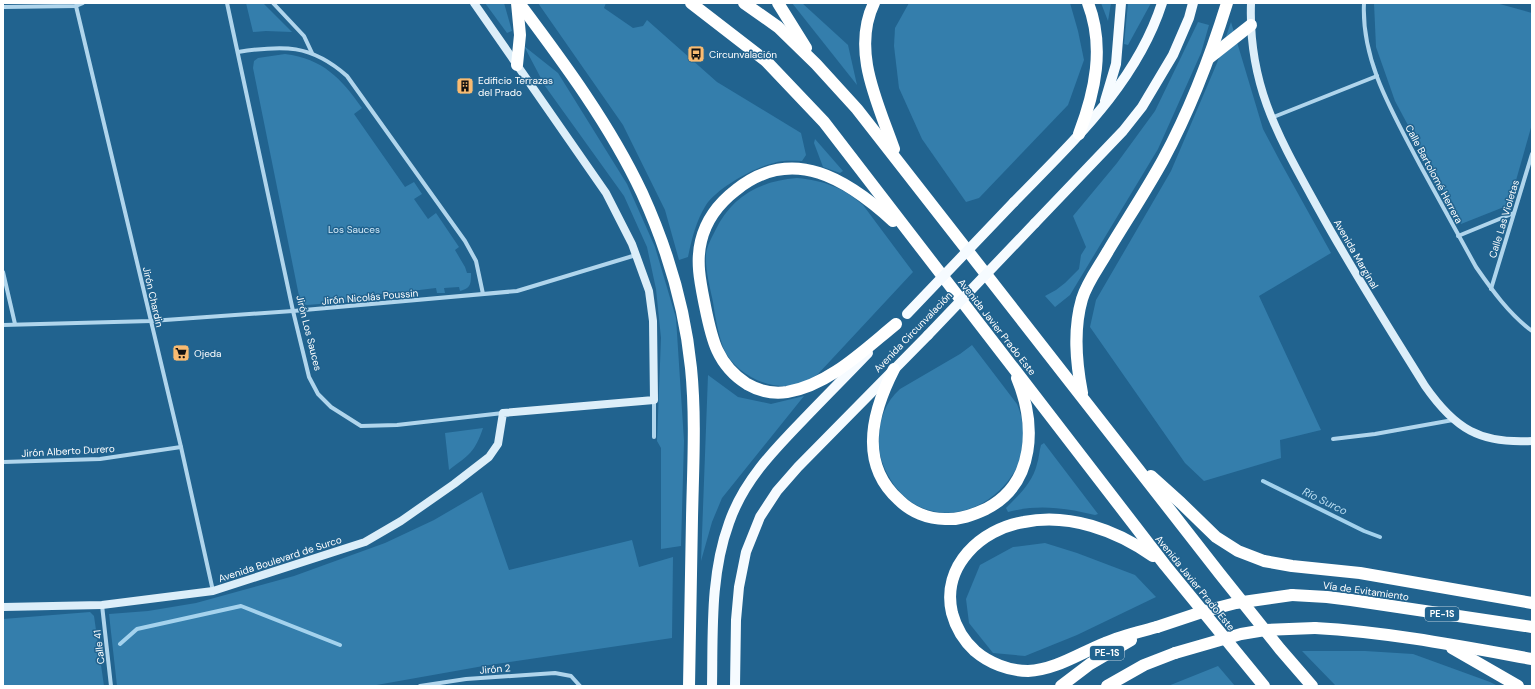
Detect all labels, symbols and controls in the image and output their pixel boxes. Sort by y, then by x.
bus stop icon: Circunvalación [686,44,706,64]
place label: Circunvalación [709,48,777,61]
place label: Edificio Terrazas del Prado [478,74,553,99]
building icon: Edificio Terrazas del Prado [455,76,475,96]
street label: Calle Bartolomé Herrera [1402,122,1466,226]
street label: Calle Las Violetas [1486,178,1522,260]
street label: Avenida Marginal [1331,217,1381,291]
park label: Los Sauces [328,223,380,236]
street label: Jirón Chardin [140,266,166,329]
street label: Avenida Javier Prado Este [955,276,1039,378]
street label: Jirón Nicolás Poussin [321,286,419,308]
street label: Avenida Circunvalación [871,289,955,375]
street label: Jirón Los Sauces [293,294,325,372]
supermarket icon: Ojeda [171,343,191,363]
place label: Ojeda [194,347,222,360]
street label: Jirón Alberto Durero [21,442,115,460]
water label: Río Surco [1300,484,1350,518]
street label: Avenida Boulevard de Surco [217,533,343,585]
street label: Avenida Javier Prado Este [1152,533,1238,634]
street label: Vía de Evitamiento [1322,579,1410,603]
road number: PE-1S [1425,607,1459,621]
street label: Calle 41 [90,629,108,665]
road number: PE-1S [1090,646,1124,660]
street label: Jirón 2 [479,661,511,677]

